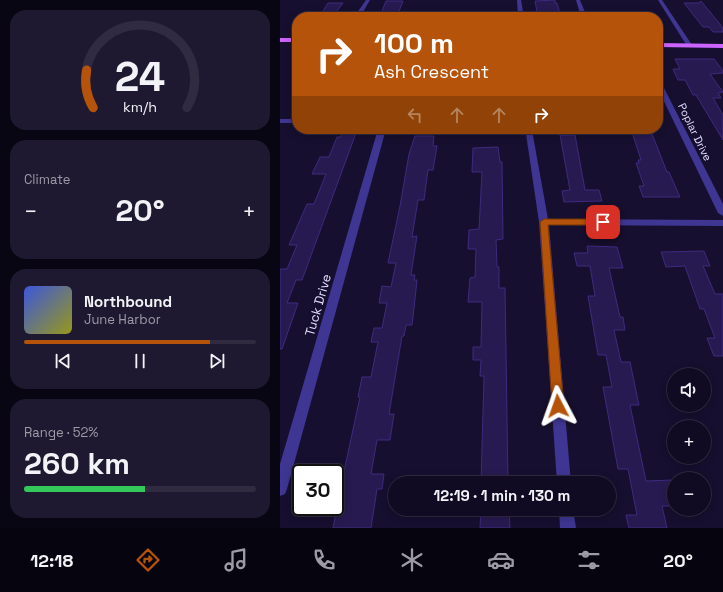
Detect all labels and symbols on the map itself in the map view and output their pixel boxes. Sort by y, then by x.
street label: Poplar Drive [675,101,715,163]
pin [586,205,620,239]
street label: Tuck Drive [301,272,335,338]
position arrow [537,385,579,427]
speed limit sign: 30 [292,464,344,516]

